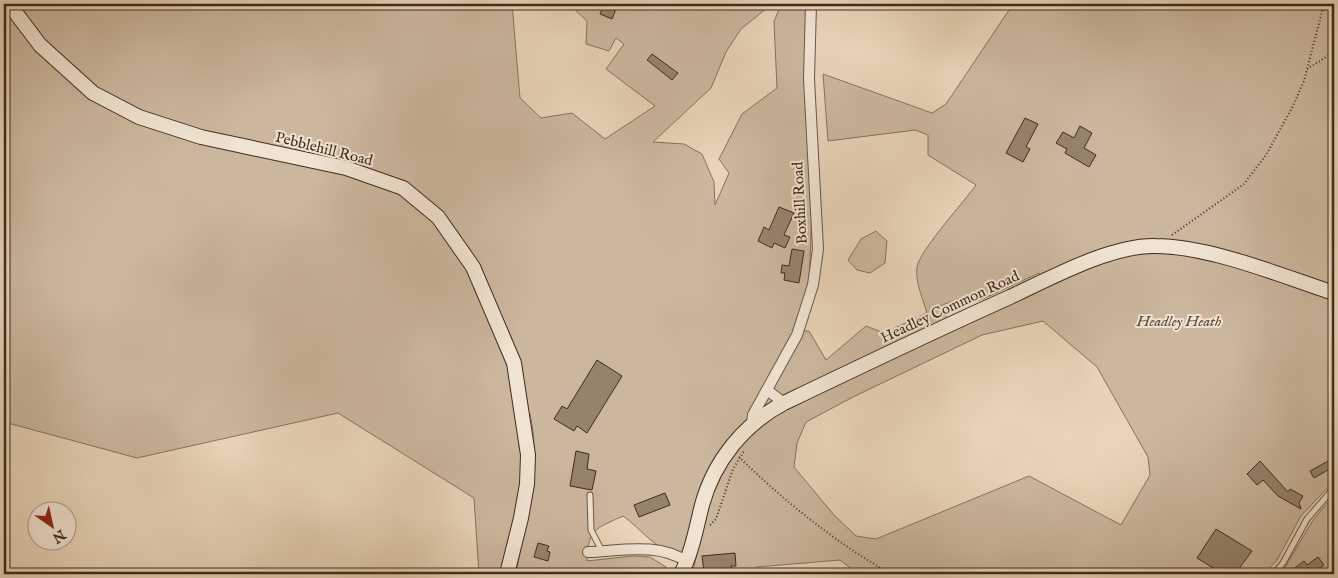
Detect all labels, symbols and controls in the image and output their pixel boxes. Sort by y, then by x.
street label: Pebblehill Road [273,128,376,171]
street label: Boxhill Road [788,160,812,245]
street label: Headley Common Road [878,266,1023,347]
park label: Headley Heath [1136,312,1222,331]
north arrow [28,500,78,550]
text: N [49,525,70,547]

